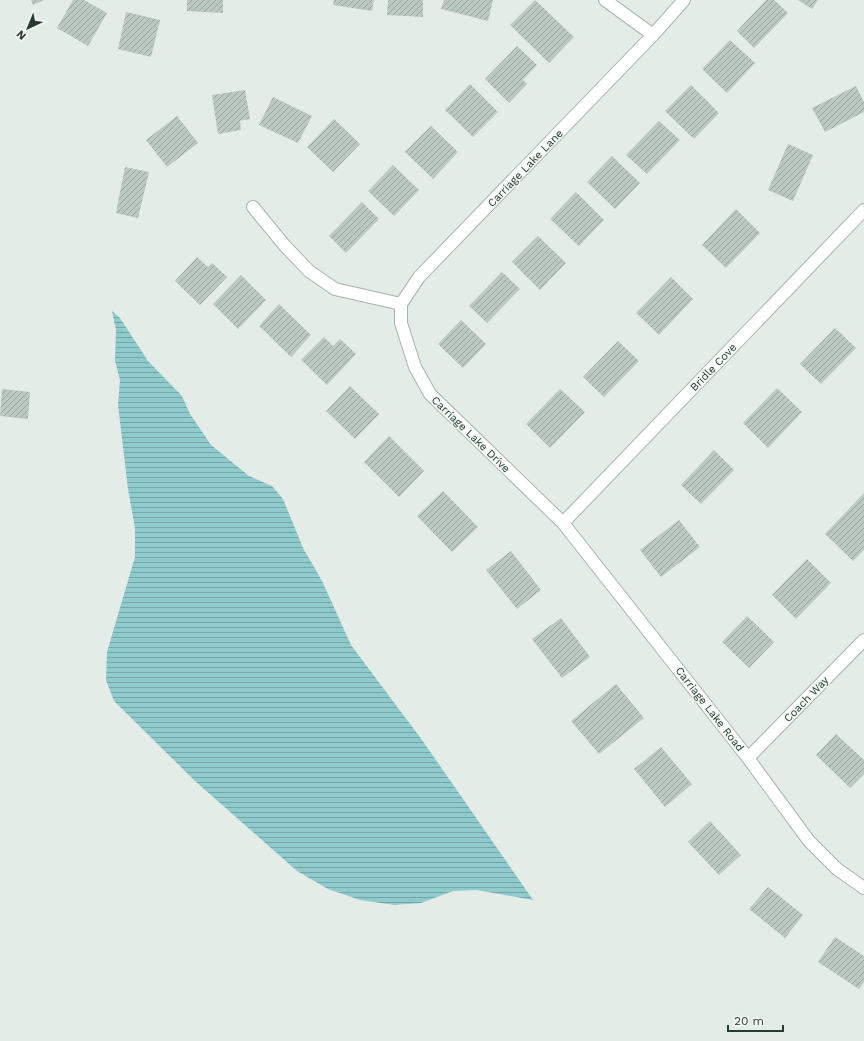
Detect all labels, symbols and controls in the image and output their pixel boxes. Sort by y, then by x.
north arrow [8,8,48,48]
text: N [14,27,29,42]
street label: Carriage Lake Lane [485,127,566,210]
street label: Bridle Cove [687,341,739,394]
street label: Carriage Lake Drive [429,394,513,475]
street label: Carriage Lake Road [673,664,747,754]
street label: Coach Way [781,674,832,725]
scale bar [728,1007,783,1033]
text: 20 m [734,1014,764,1028]

